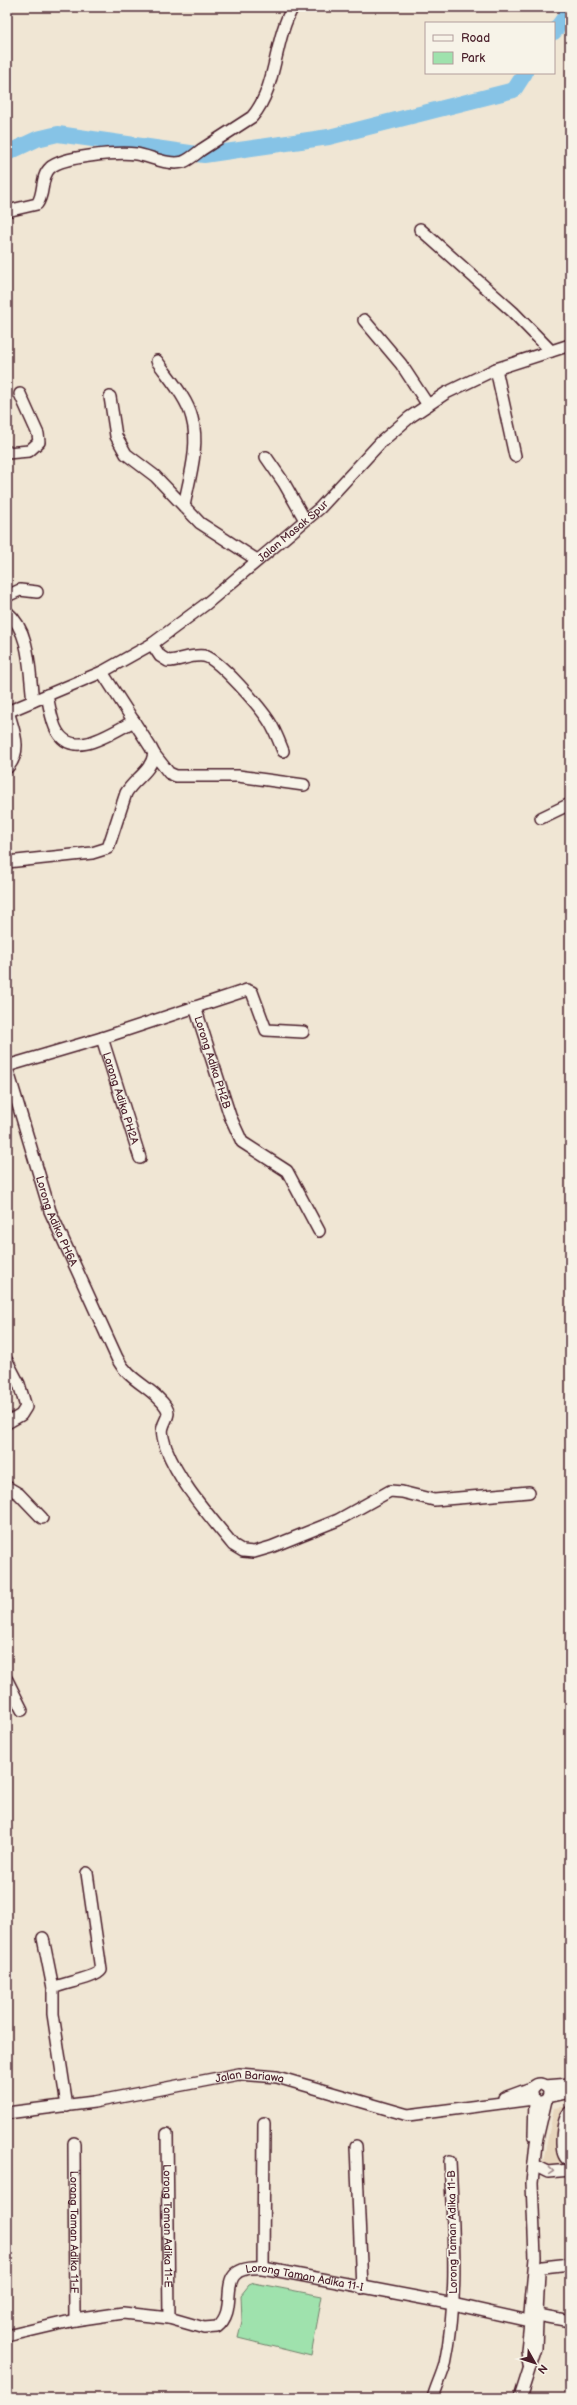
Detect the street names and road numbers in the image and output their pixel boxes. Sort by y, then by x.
street label: Jalan Masak Spur [255,497,332,565]
street label: Lorong Adika PH2B [191,1014,233,1111]
street label: Lorong Adika PH2A [100,1051,141,1146]
street label: Lorong Adika PH6A [33,1174,80,1268]
street label: Jalan Bariawa [214,2068,286,2086]
street label: Lorong Taman Adika 11-E [160,2164,175,2288]
street label: Lorong Taman Adika 11-B [445,2170,460,2294]
street label: Lorong Taman Adika 11-F [67,2171,81,2294]
street label: Lorong Taman Adika 11-I [244,2262,365,2294]

